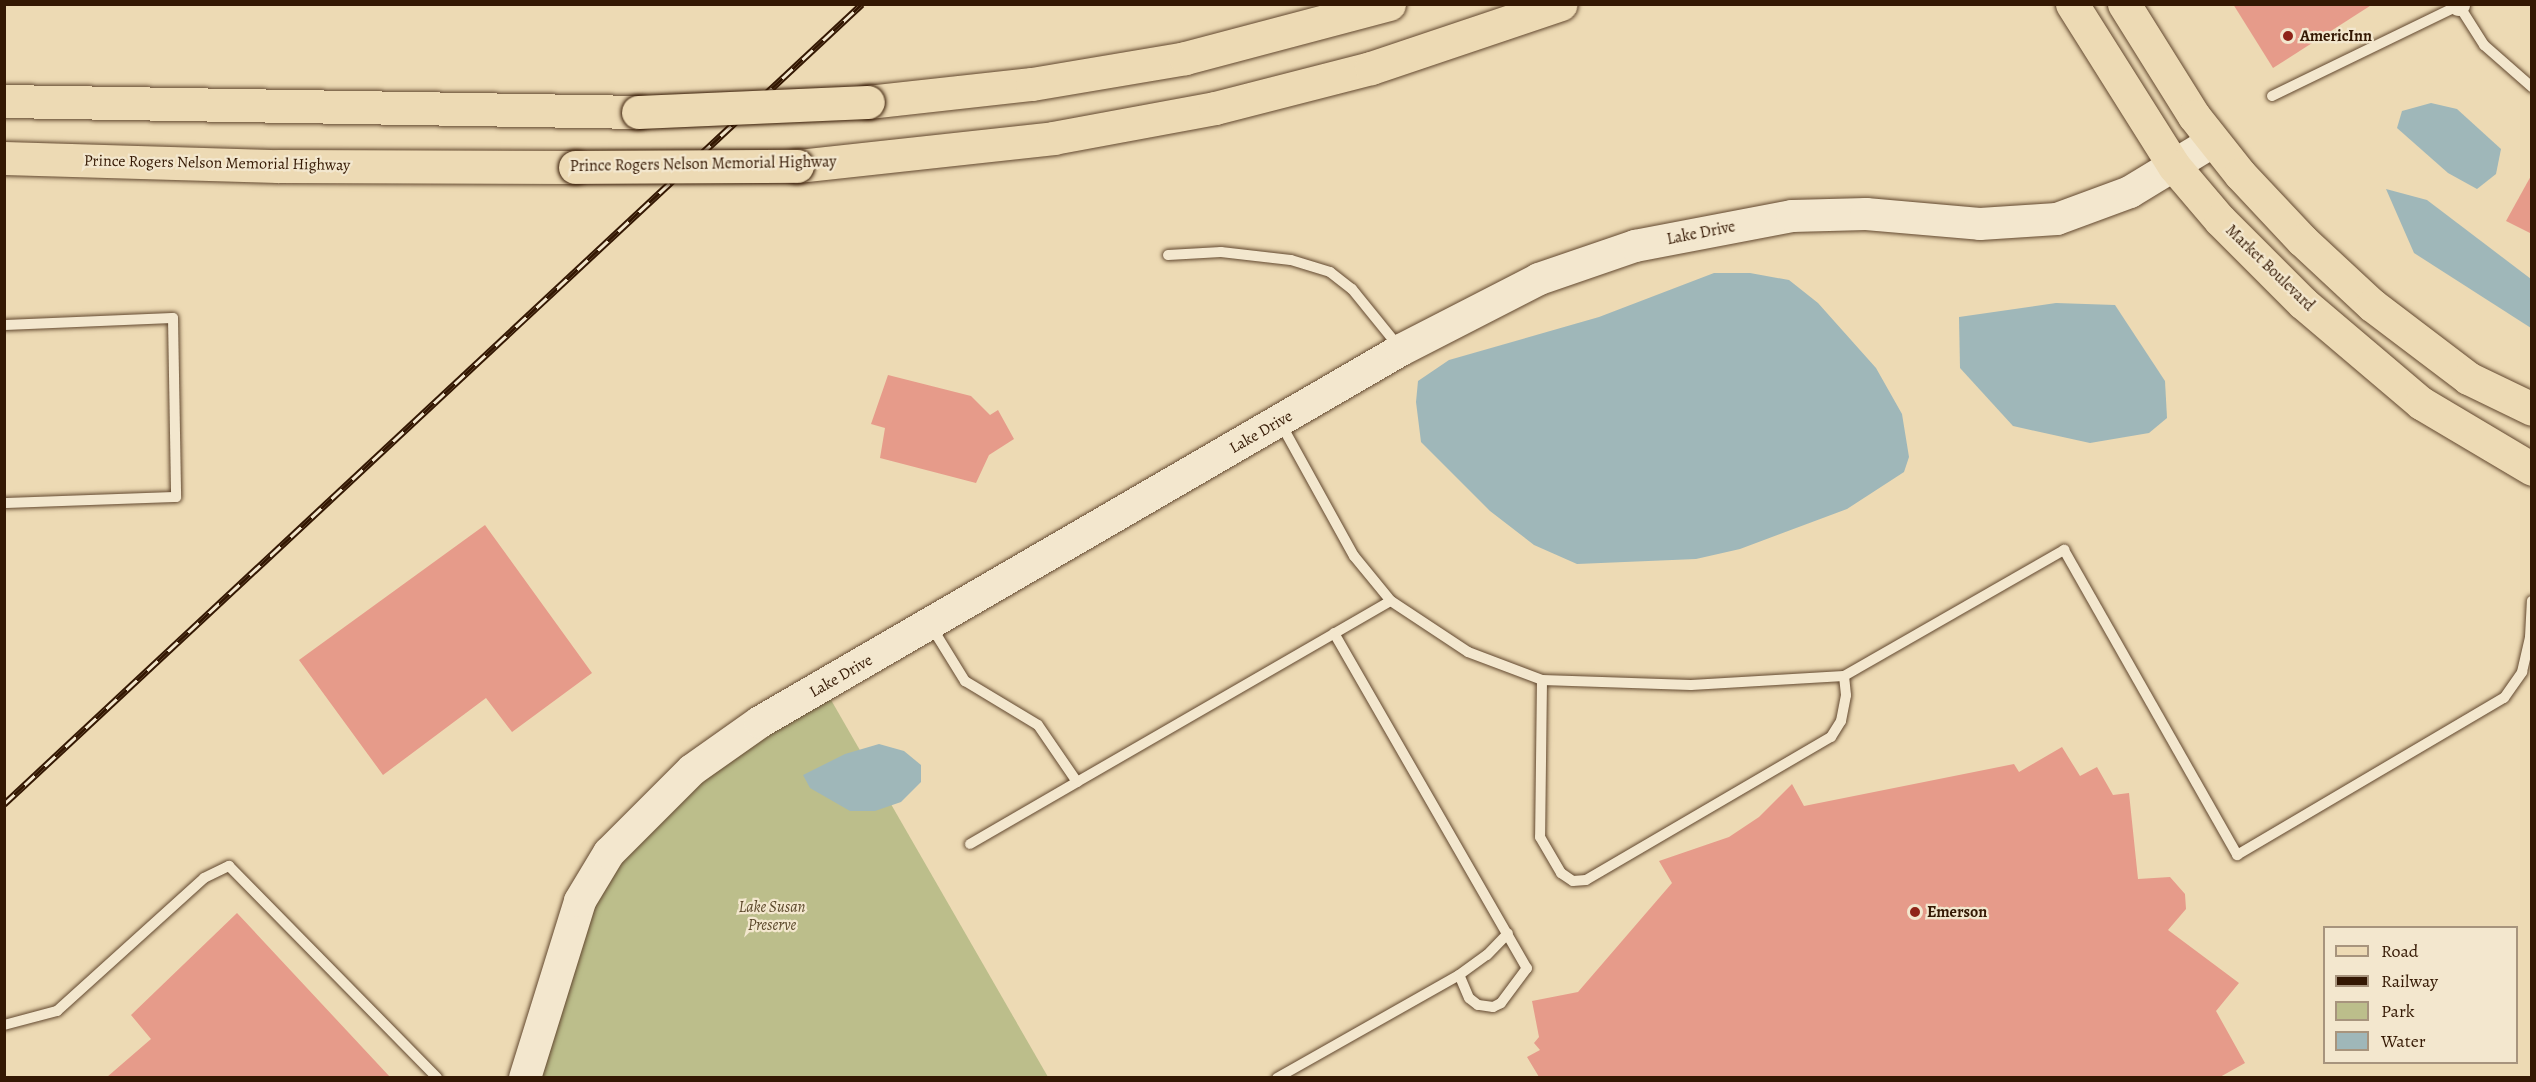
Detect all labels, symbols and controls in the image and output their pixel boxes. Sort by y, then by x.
place label: AmericInn [2300,26,2372,46]
marker: AmericInn [2281,29,2295,43]
street label: Prince Rogers Nelson Memorial Highway [84,151,350,175]
street label: Prince Rogers Nelson Memorial Highway [570,152,836,176]
street label: Lake Drive [1665,217,1737,249]
street label: Market Boulevard [2222,221,2318,315]
street label: Lake Drive [1226,406,1296,458]
street label: Lake Drive [806,650,876,702]
park label: Lake Susan Preserve [738,897,806,935]
place label: Emerson [1927,902,1987,922]
marker: Emerson [1908,905,1922,919]
legend [2323,926,2518,1064]
text: Road [2381,939,2418,963]
text: Railway [2381,969,2438,993]
text: Park [2381,999,2415,1023]
text: Water [2381,1029,2426,1053]

